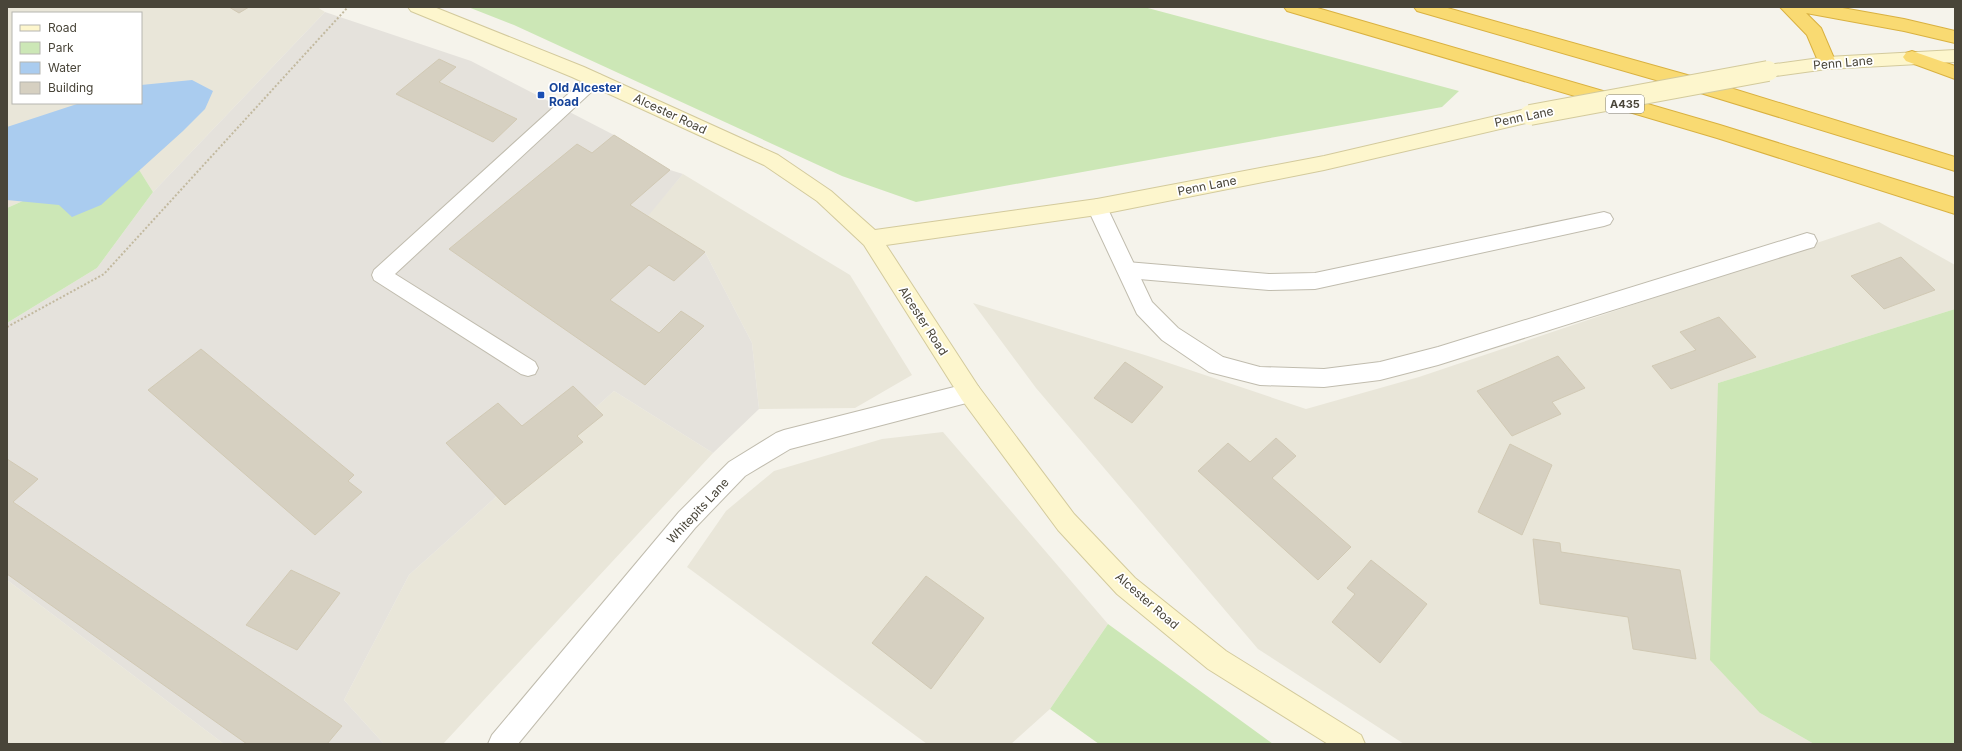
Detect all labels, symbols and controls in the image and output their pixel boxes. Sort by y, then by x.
legend [12,12,142,104]
text: Road [48,20,77,35]
text: Park [48,40,74,55]
street label: Penn Lane [1813,52,1873,73]
text: Water [48,60,82,75]
text: Building [48,80,93,95]
place label: Old Alcester Road [549,80,621,109]
marker: Old Alcester Road [536,90,546,100]
street label: Alcester Road [631,90,709,137]
road number: A435 [1606,95,1644,113]
street label: Penn Lane [1493,103,1555,130]
street label: Penn Lane [1176,172,1238,199]
street label: Alcester Road [896,284,951,358]
street label: Whitepits Lane [663,475,732,546]
street label: Alcester Road [1113,569,1182,632]

